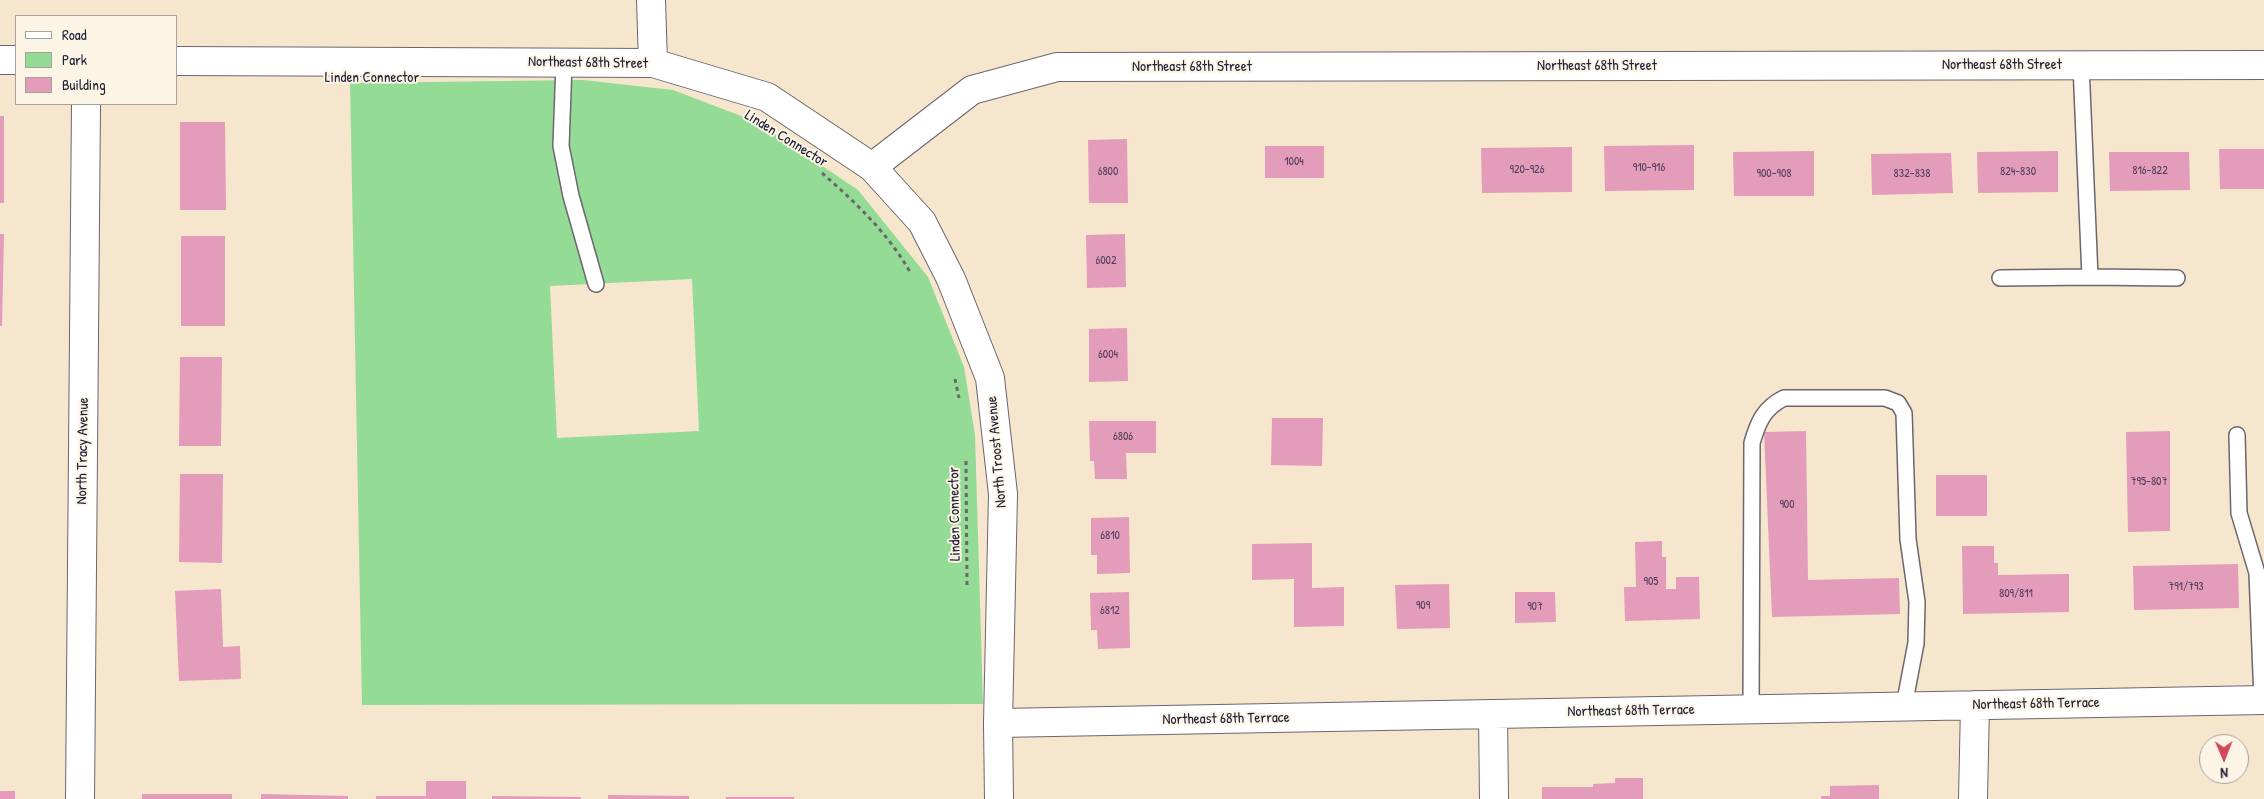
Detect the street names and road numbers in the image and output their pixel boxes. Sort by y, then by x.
street label: Northeast 68th Street [528,53,648,73]
street label: Northeast 68th Street [1942,56,2062,74]
street label: Northeast 68th Street [1537,57,1657,75]
street label: Northeast 68th Street [1132,58,1252,76]
street label: Linden Connector [325,69,419,87]
street label: Linden Connector [741,106,831,172]
street label: North Troost Avenue [983,395,1011,509]
street label: North Tracy Avenue [73,397,93,505]
street label: Linden Connector [945,467,965,561]
street label: Northeast 68th Terrace [1972,694,2100,714]
street label: Northeast 68th Terrace [1567,701,1695,721]
street label: Northeast 68th Terrace [1162,709,1290,729]

